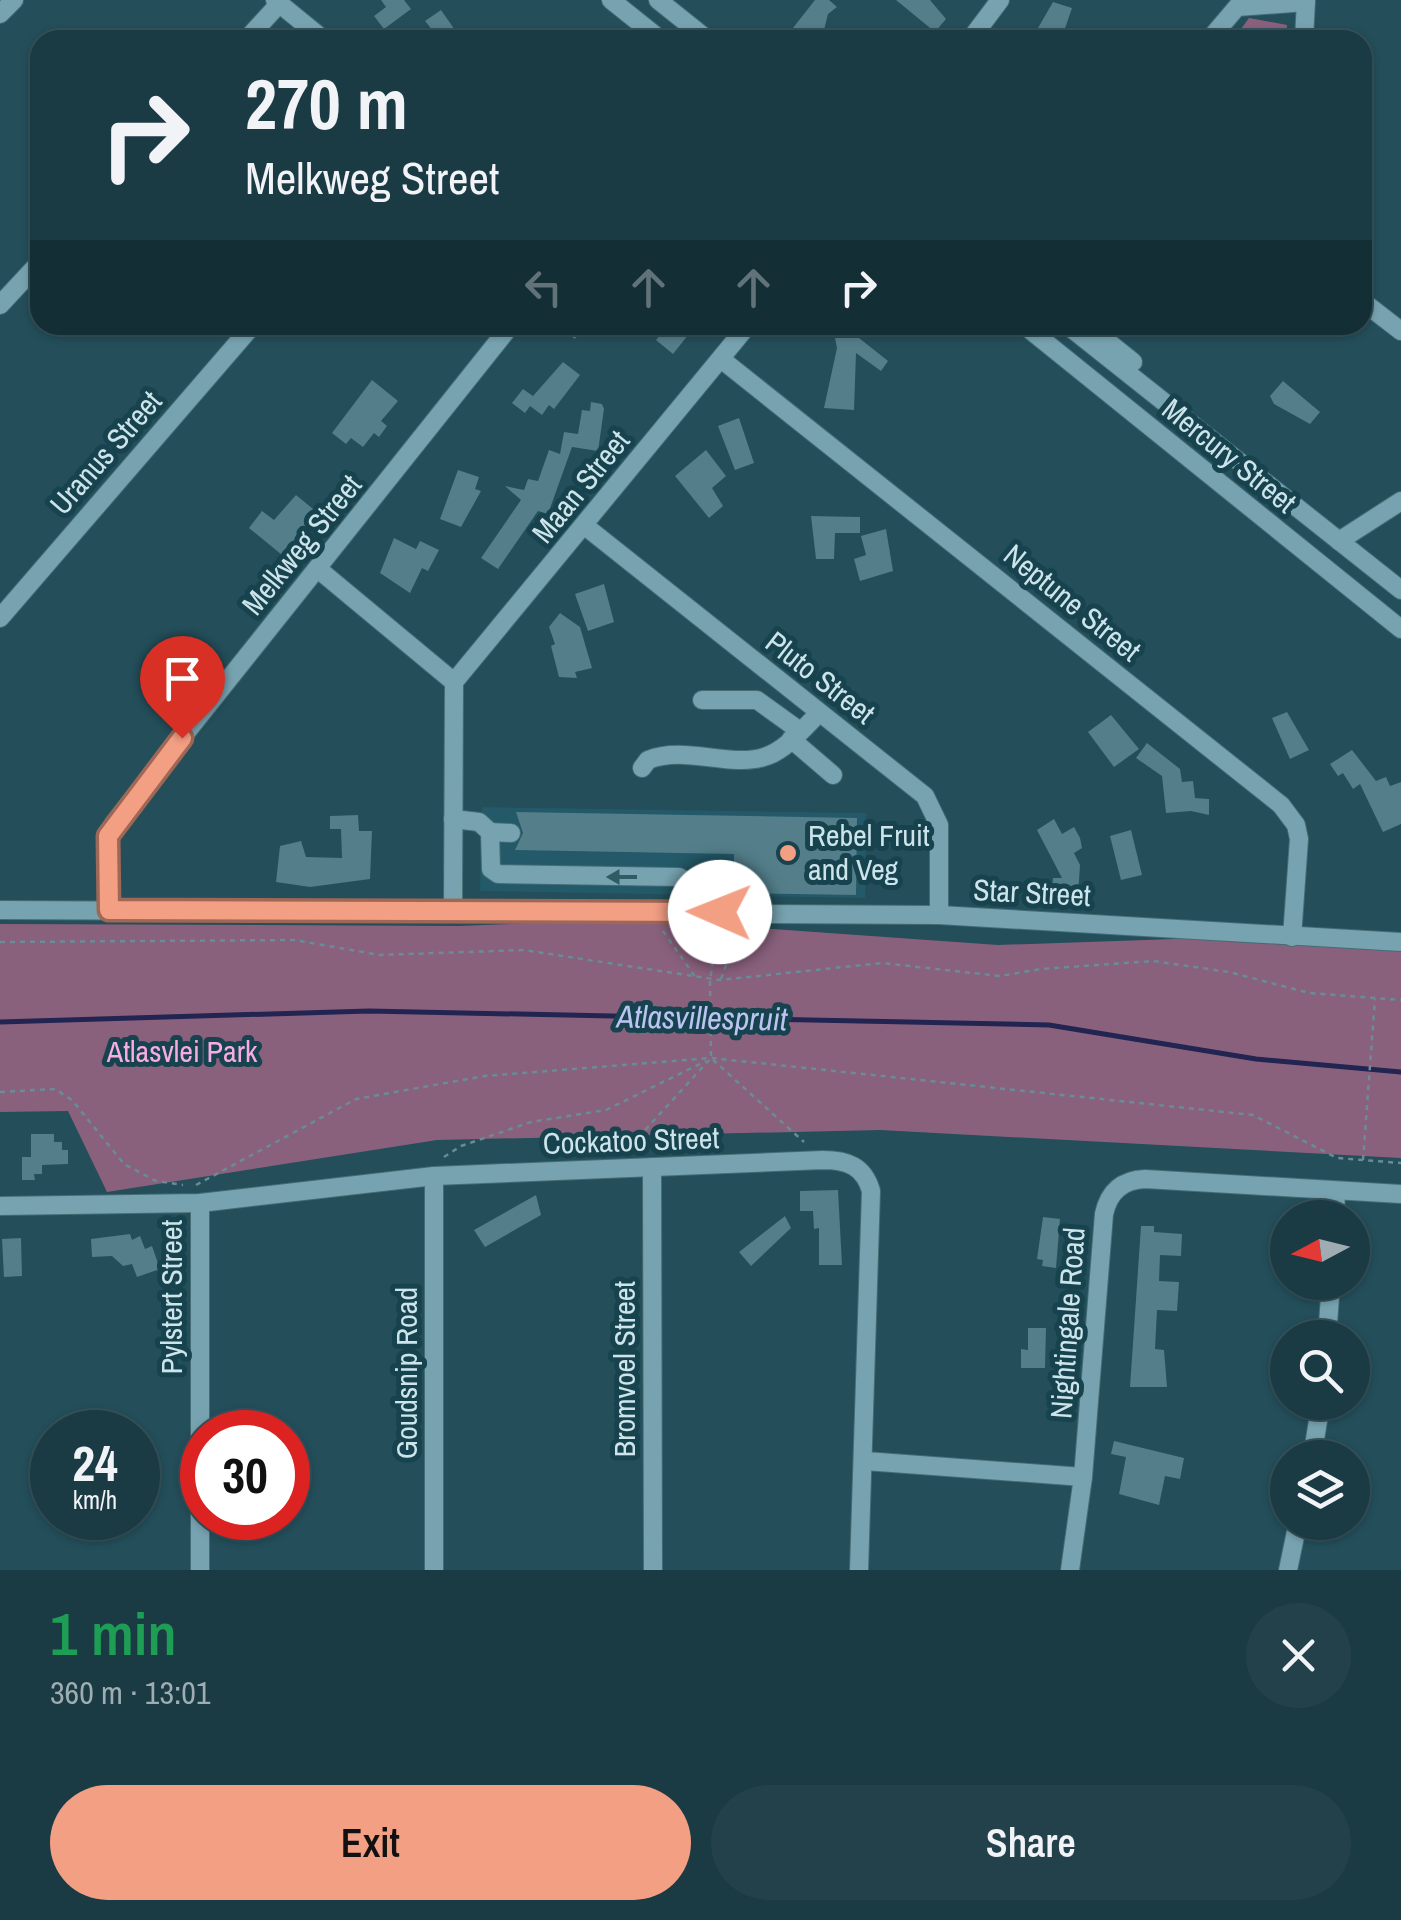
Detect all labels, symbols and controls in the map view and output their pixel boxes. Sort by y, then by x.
text: 270 m [245,57,408,151]
icon: right [80,70,210,200]
text: Melkweg Street [245,147,499,208]
icon: left [516,260,571,315]
icon: ahead [621,260,676,315]
icon: ahead [726,260,781,315]
icon: right [831,260,886,315]
street label: Uranus Street [40,382,170,523]
street label: Mercury Street [1154,389,1305,522]
street label: Maan Street [523,422,638,551]
street label: Melkweg Street [232,466,370,623]
street label: Neptune Street [996,535,1150,670]
street label: Pluto Street [758,622,884,733]
pin [140,636,225,739]
icon: arrive [155,651,210,706]
place label: Rebel Fruit and Veg [808,815,930,889]
marker: Rebel Fruit and Veg [777,842,799,864]
position arrow [668,860,772,964]
one-way arrow [605,868,637,884]
street label: Star Street [972,869,1092,915]
water label: Atlasvillespruit [614,994,788,1040]
park label: Atlasvlei Park [106,1031,258,1071]
street label: Cockatoo Street [542,1117,720,1163]
north arrow [1270,1200,1370,1300]
map controls [1270,1200,1370,1540]
street label: Pylstert Street [151,1220,191,1374]
street label: Nightingale Road [1040,1226,1094,1420]
street label: Bromvoel Street [604,1281,644,1457]
street label: Goudsnip Road [386,1287,426,1459]
button: search [1270,1320,1370,1420]
speed limit sign: 30 [180,1410,310,1540]
text: 24 [72,1429,118,1497]
button: layers [1270,1440,1370,1540]
text: km/h [73,1483,117,1517]
text: 1 min [50,1593,177,1674]
button: close [1246,1603,1351,1708]
text: 360 m · 13:01 [50,1671,210,1714]
button: Exit [50,1785,691,1900]
button: Share [711,1785,1351,1900]

